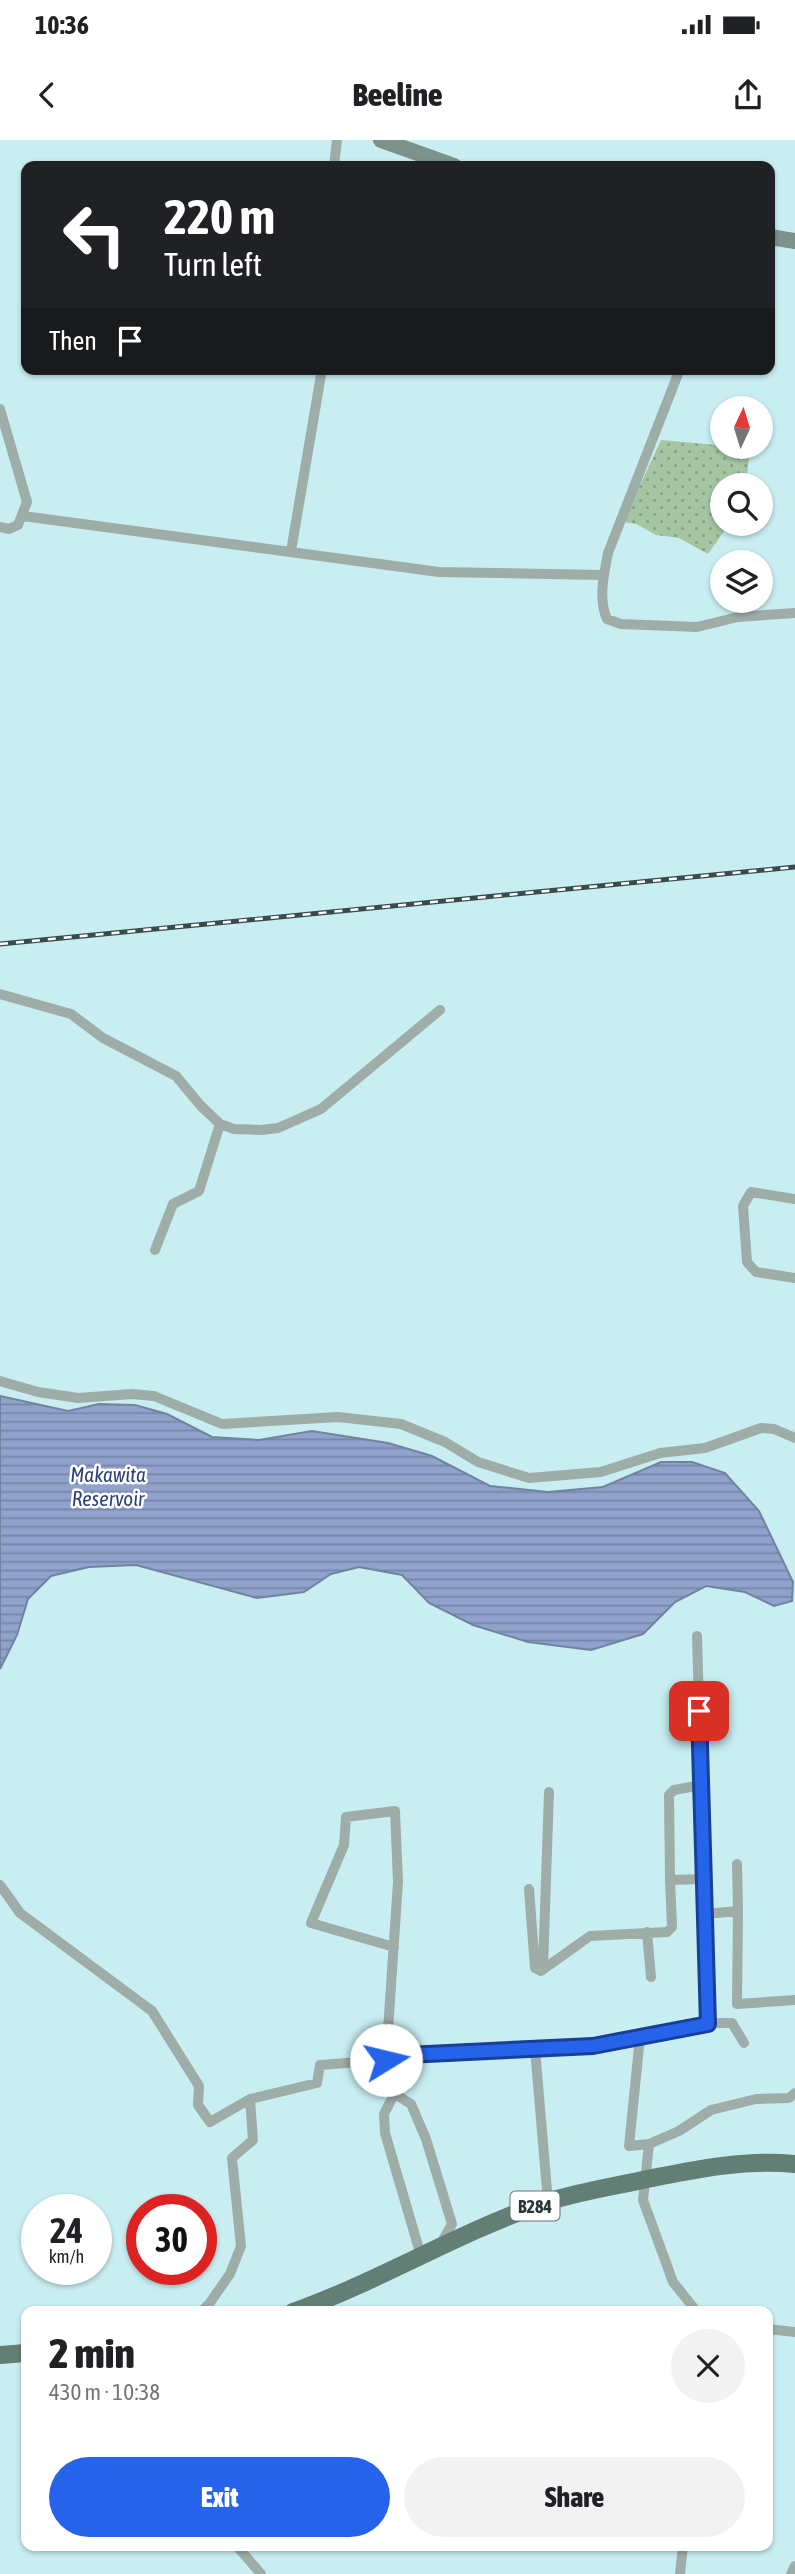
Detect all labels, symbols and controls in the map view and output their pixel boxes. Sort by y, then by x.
text: 10:36 [35,10,89,40]
icon: back [28,76,66,114]
text: Beeline [353,76,442,113]
icon: share [729,76,767,114]
text: 220 m [164,188,275,244]
icon: left [49,189,140,280]
text: Turn left [164,246,262,283]
icon: arrive [111,322,149,360]
text: Then [49,326,97,356]
north arrow [710,396,774,458]
map controls [710,396,773,613]
button: search [710,473,773,536]
button: layers [710,550,773,613]
water label: Makawita Reservoir [70,1462,146,1510]
pin [669,1681,729,1741]
icon: arrive [680,1692,718,1730]
position arrow [349,2023,423,2097]
road number: B284 [510,2192,560,2220]
speed limit sign: 30 [126,2194,217,2285]
text: 24 [50,2210,83,2250]
text: km/h [49,2246,84,2267]
text: 2 min [49,2329,135,2377]
button: close [671,2329,745,2403]
text: 430 m · 10:38 [49,2379,160,2405]
button: Exit [49,2457,390,2537]
button: Share [404,2457,745,2537]

